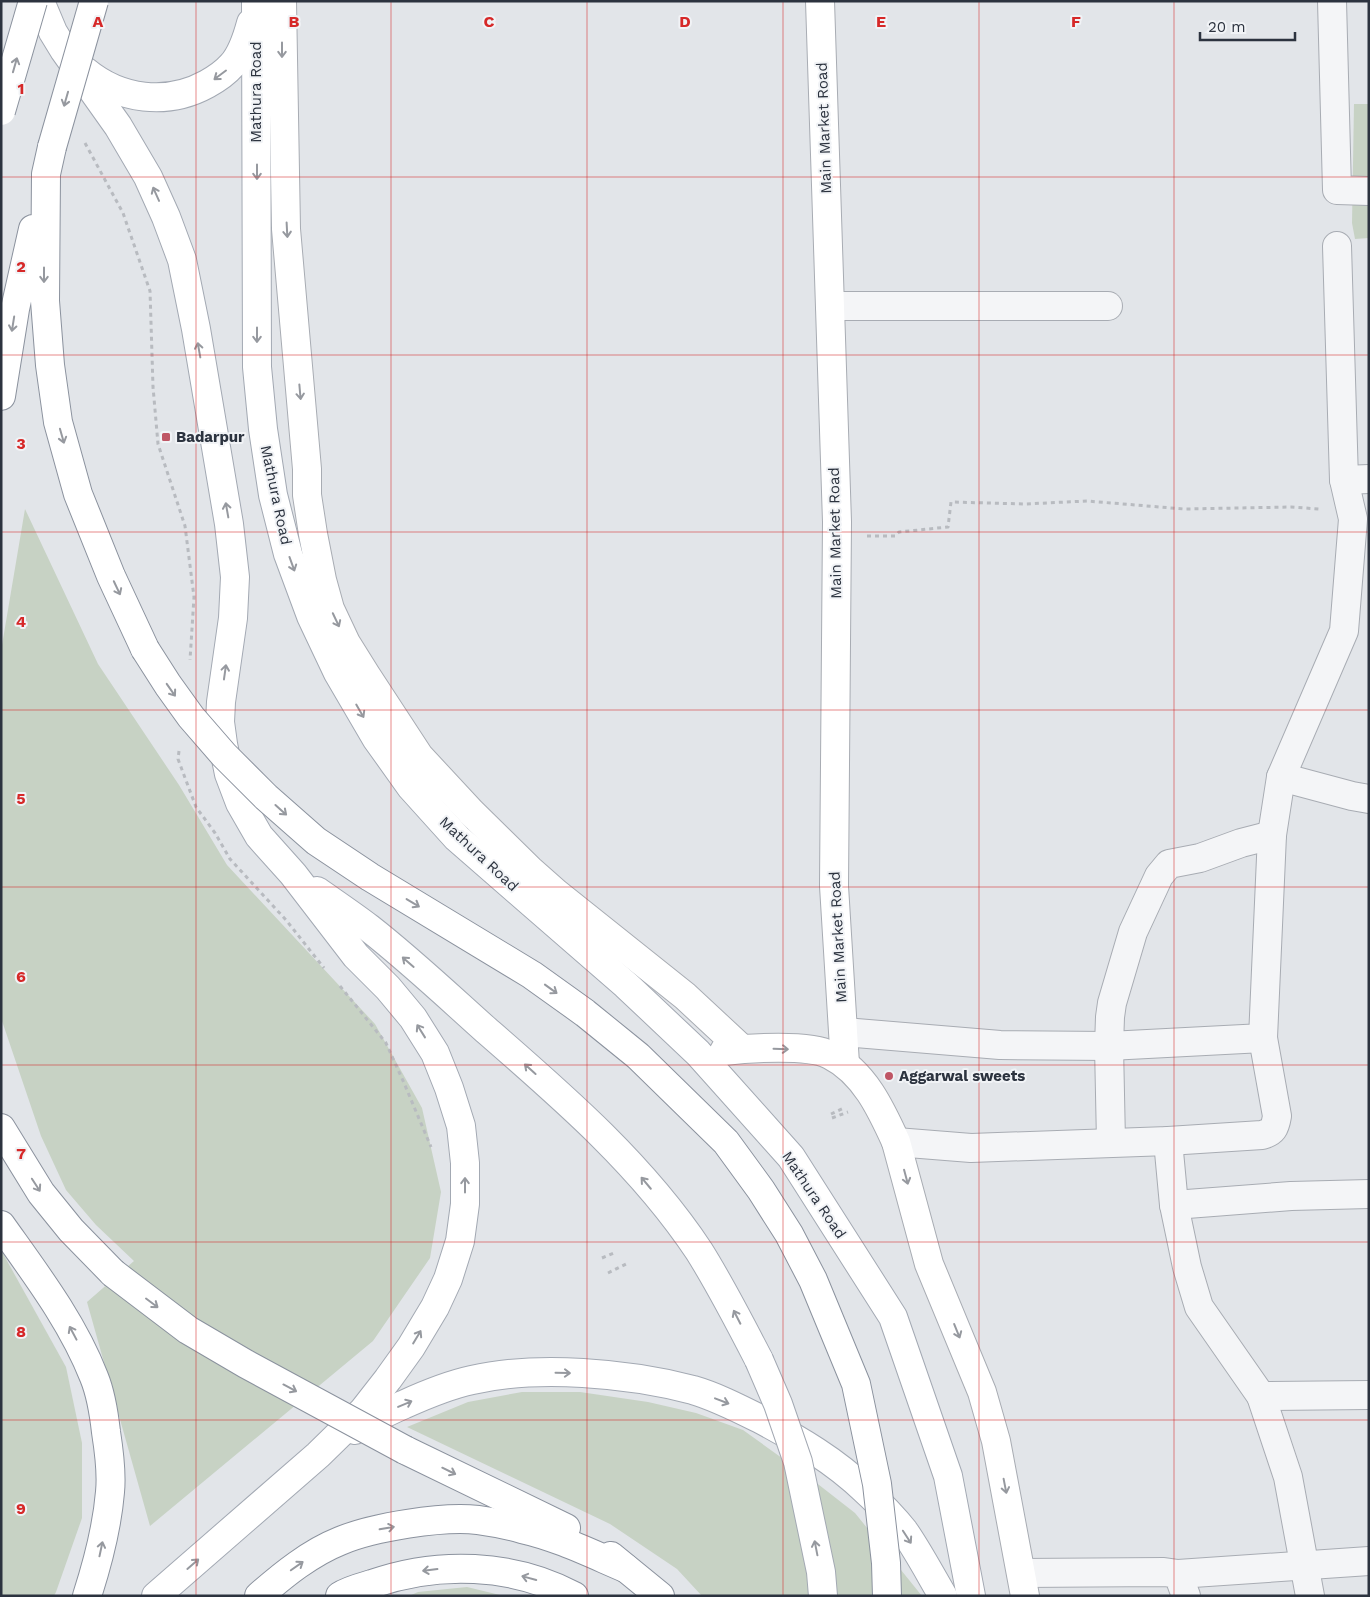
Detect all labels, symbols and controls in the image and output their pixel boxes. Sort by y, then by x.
scale bar [1200,10,1295,42]
text: A [93,12,104,31]
text: B [289,12,300,31]
text: C [484,12,495,31]
text: D [679,12,691,31]
text: E [876,12,886,31]
text: F [1071,12,1081,31]
text: 20 m [1208,18,1246,36]
street label: Mathura Road [247,41,265,143]
one-way arrow [277,42,287,58]
one-way arrow [10,57,20,73]
street label: Main Market Road [813,62,835,194]
one-way arrow [213,70,227,80]
text: 1 [18,79,24,98]
one-way arrow [60,90,70,106]
one-way arrow [252,164,262,180]
one-way arrow [150,187,160,202]
one-way arrow [282,222,291,238]
text: 2 [16,257,26,276]
one-way arrow [39,266,49,282]
one-way arrow [7,315,17,331]
one-way arrow [252,326,262,343]
one-way arrow [194,342,204,358]
one-way arrow [295,384,305,400]
one-way arrow [58,427,67,443]
place label: Badarpur [176,428,245,446]
marker: Badarpur [160,431,172,443]
text: 3 [16,434,26,453]
street label: Mathura Road [257,443,295,547]
street label: Main Market Road [825,467,845,599]
one-way arrow [221,503,231,519]
one-way arrow [288,556,297,571]
one-way arrow [113,580,123,595]
text: 4 [16,612,26,631]
one-way arrow [332,612,341,627]
one-way arrow [220,664,230,680]
one-way arrow [166,683,176,697]
one-way arrow [356,703,366,717]
text: 5 [16,789,26,808]
one-way arrow [274,804,287,815]
street label: Mathura Road [436,813,522,895]
street label: Main Market Road [826,871,850,1003]
one-way arrow [405,899,419,909]
one-way arrow [401,956,414,968]
text: 6 [16,967,26,986]
one-way arrow [544,984,558,994]
one-way arrow [416,1025,426,1039]
one-way arrow [772,1044,789,1054]
one-way arrow [524,1063,537,1074]
place label: Aggarwal sweets [899,1067,1025,1085]
marker: Aggarwal sweets [883,1070,895,1082]
text: 7 [16,1144,26,1163]
street label: Mathura Road [778,1148,850,1242]
one-way arrow [901,1168,911,1184]
one-way arrow [31,1177,41,1191]
one-way arrow [460,1177,470,1194]
one-way arrow [640,1177,651,1190]
one-way arrow [145,1298,158,1309]
one-way arrow [732,1310,741,1325]
text: 8 [16,1322,26,1341]
one-way arrow [952,1323,962,1338]
one-way arrow [68,1326,78,1341]
one-way arrow [412,1331,422,1345]
one-way arrow [554,1368,571,1378]
one-way arrow [282,1384,297,1393]
one-way arrow [714,1397,729,1407]
one-way arrow [397,1398,412,1408]
one-way arrow [441,1467,456,1476]
one-way arrow [1001,1477,1010,1493]
text: 9 [16,1499,26,1518]
one-way arrow [378,1523,394,1533]
one-way arrow [902,1530,912,1544]
one-way arrow [811,1540,820,1556]
one-way arrow [96,1541,106,1557]
one-way arrow [187,1558,200,1570]
one-way arrow [290,1561,304,1571]
one-way arrow [422,1565,438,1575]
one-way arrow [521,1573,537,1582]

